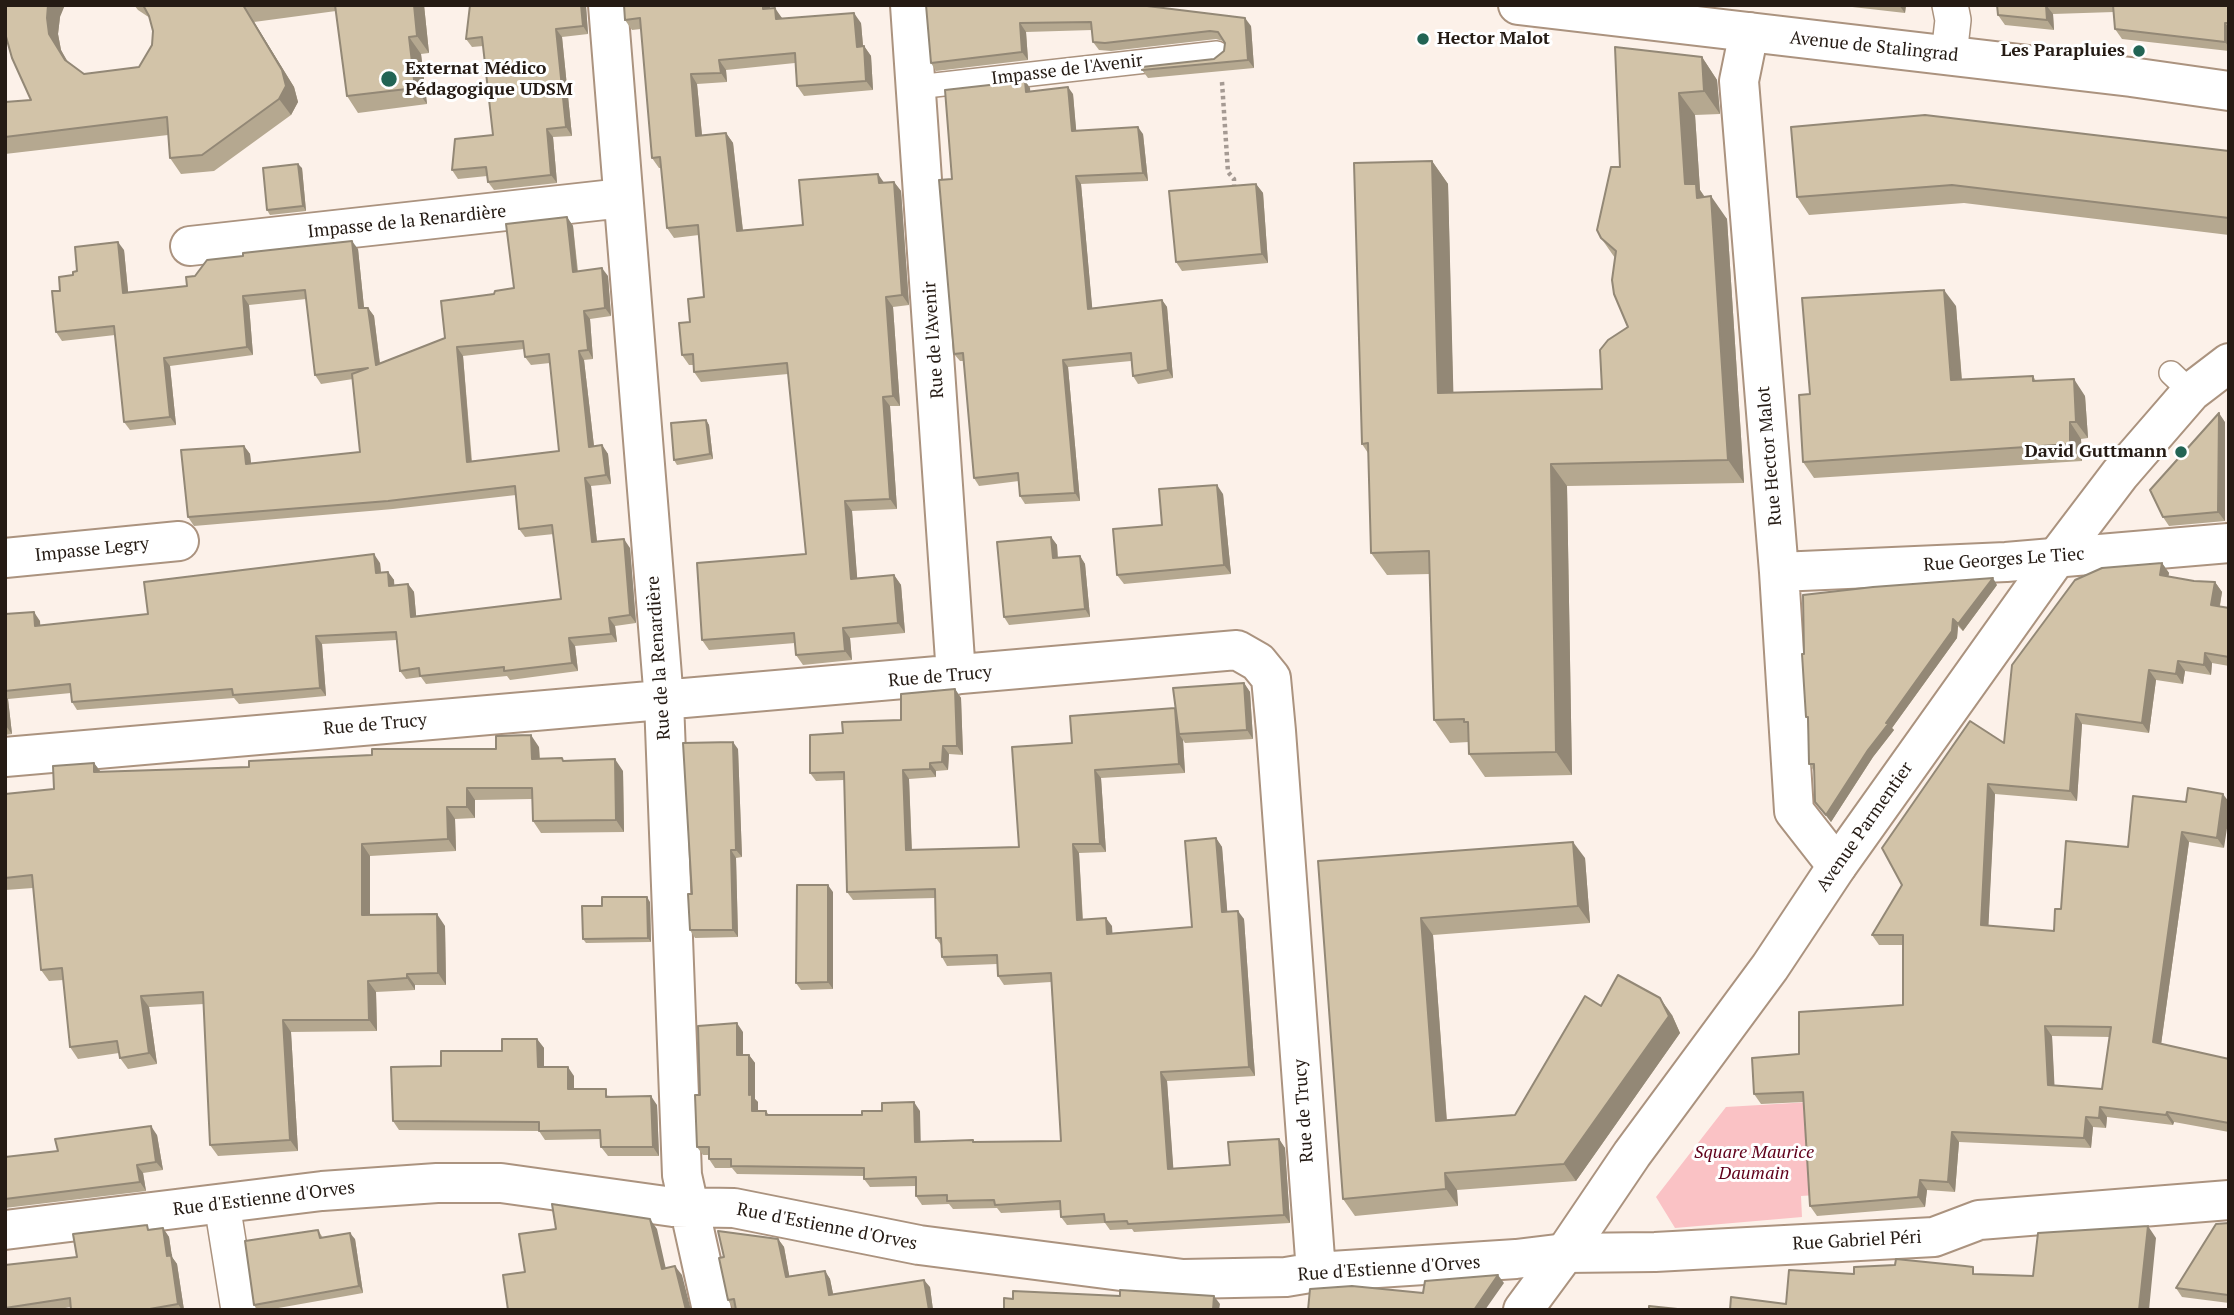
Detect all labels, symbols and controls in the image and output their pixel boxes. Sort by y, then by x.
street label: Avenue de Stalingrad [1789,27,1959,67]
place label: Hector Malot [1437,28,1550,50]
marker: Hector Malot [1415,31,1431,47]
place label: Les Parapluies [2001,40,2125,62]
marker: Les Parapluies [2131,43,2147,59]
street label: Impasse de l'Avenir [990,50,1144,90]
place label: Externat Médico Pédagogique UDSM [405,58,573,100]
marker: Externat Médico Pédagogique UDSM [379,69,399,89]
street label: Impasse de la Renardière [307,201,507,243]
street label: Rue de l'Avenir [919,281,949,399]
street label: Rue Hector Malot [1753,385,1787,527]
place label: David Guttmann [2024,441,2167,463]
marker: David Guttmann [2173,444,2189,460]
street label: Impasse Legry [34,533,150,567]
street label: Rue Georges Le Tiec [1923,544,2085,576]
street label: Rue de la Renardière [642,575,676,741]
street label: Rue de Trucy [887,662,993,692]
street label: Rue de Trucy [322,710,428,740]
street label: Avenue Parmentier [1812,758,1918,896]
street label: Rue de Trucy [1290,1058,1318,1164]
park label: Square Maurice Daumain [1694,1142,1814,1184]
street label: Rue d'Estienne d'Orves [172,1177,356,1221]
street label: Rue d'Estienne d'Orves [735,1199,919,1255]
street label: Rue Gabriel Péri [1792,1227,1922,1255]
street label: Rue d'Estienne d'Orves [1297,1252,1481,1286]

